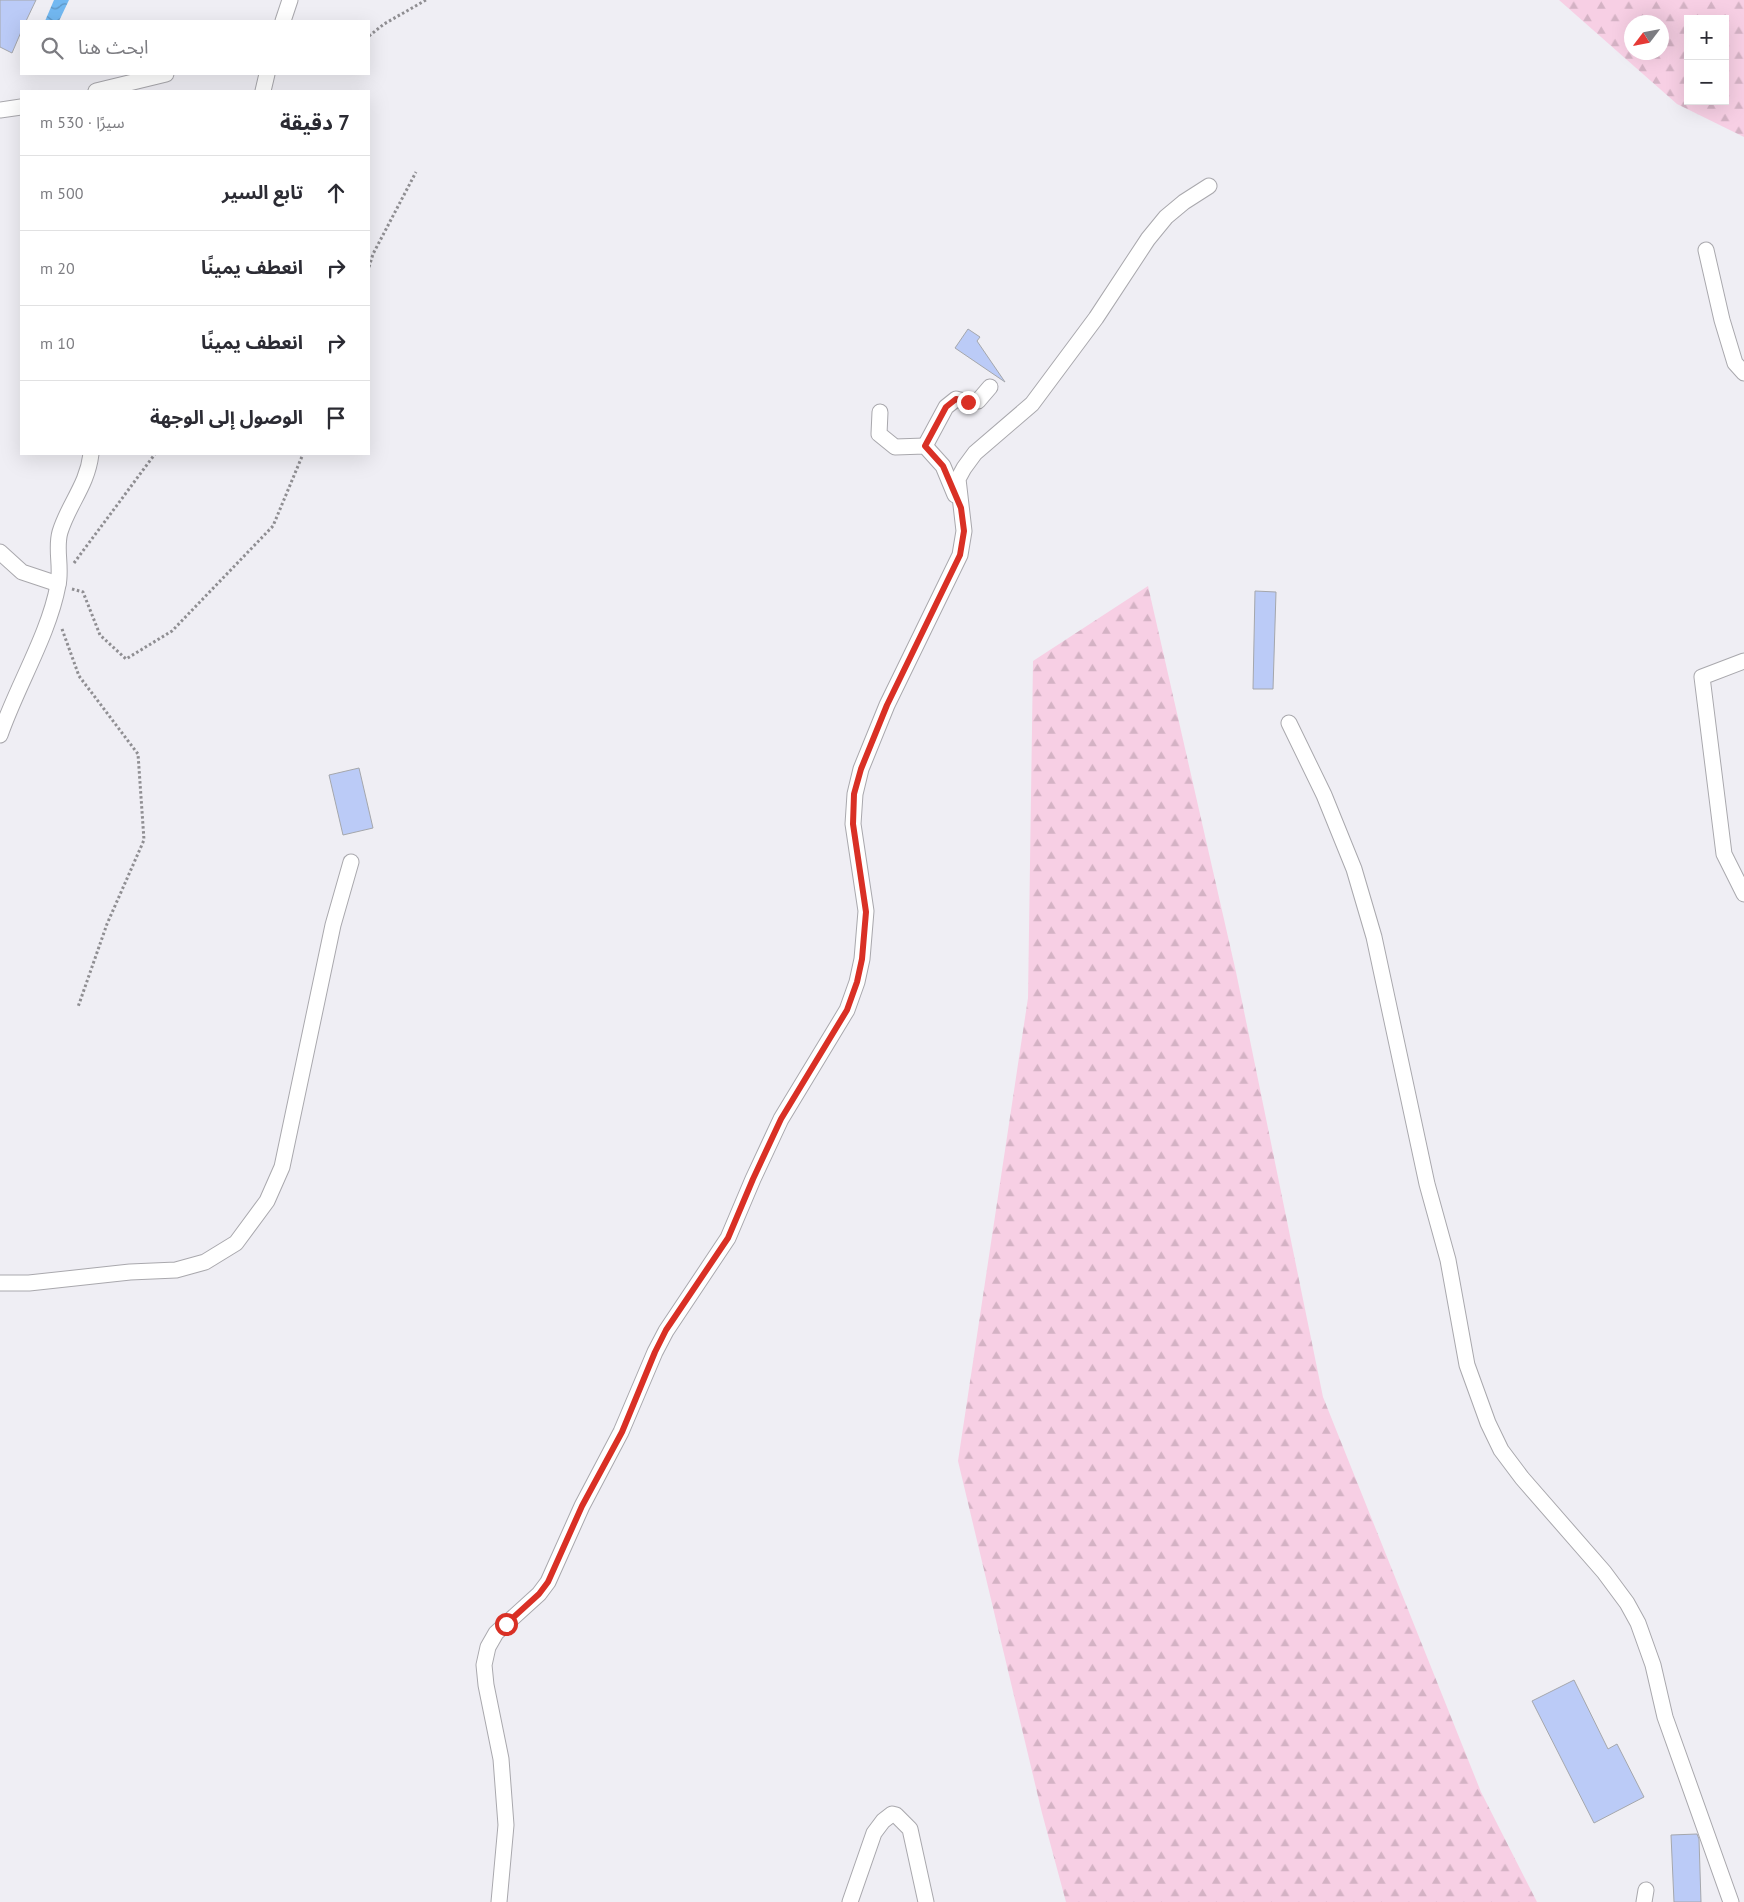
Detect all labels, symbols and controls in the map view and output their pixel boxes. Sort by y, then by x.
north arrow [1624,15,1669,60]
map controls [1684,15,1729,105]
button: + [1684,15,1729,60]
search box [20,20,370,75]
icon: search [38,34,66,62]
text: ابحث هنا [78,35,149,59]
button: − [1684,60,1729,105]
text: 7 دقيقة [280,109,350,136]
text: سيرًا · 530 m [40,112,125,132]
icon: ahead [322,179,350,207]
text: تابع السير [222,180,303,204]
text: 500 m [40,183,83,203]
icon: right [322,254,350,282]
text: انعطف يمينًا [201,255,303,279]
text: 20 m [40,258,75,278]
icon: right [322,329,350,357]
text: انعطف يمينًا [201,330,303,354]
text: 10 m [40,333,75,353]
route end [957,391,980,414]
icon: arrive [322,404,350,432]
text: الوصول إلى الوجهة [150,405,303,429]
route start [495,1613,518,1636]

